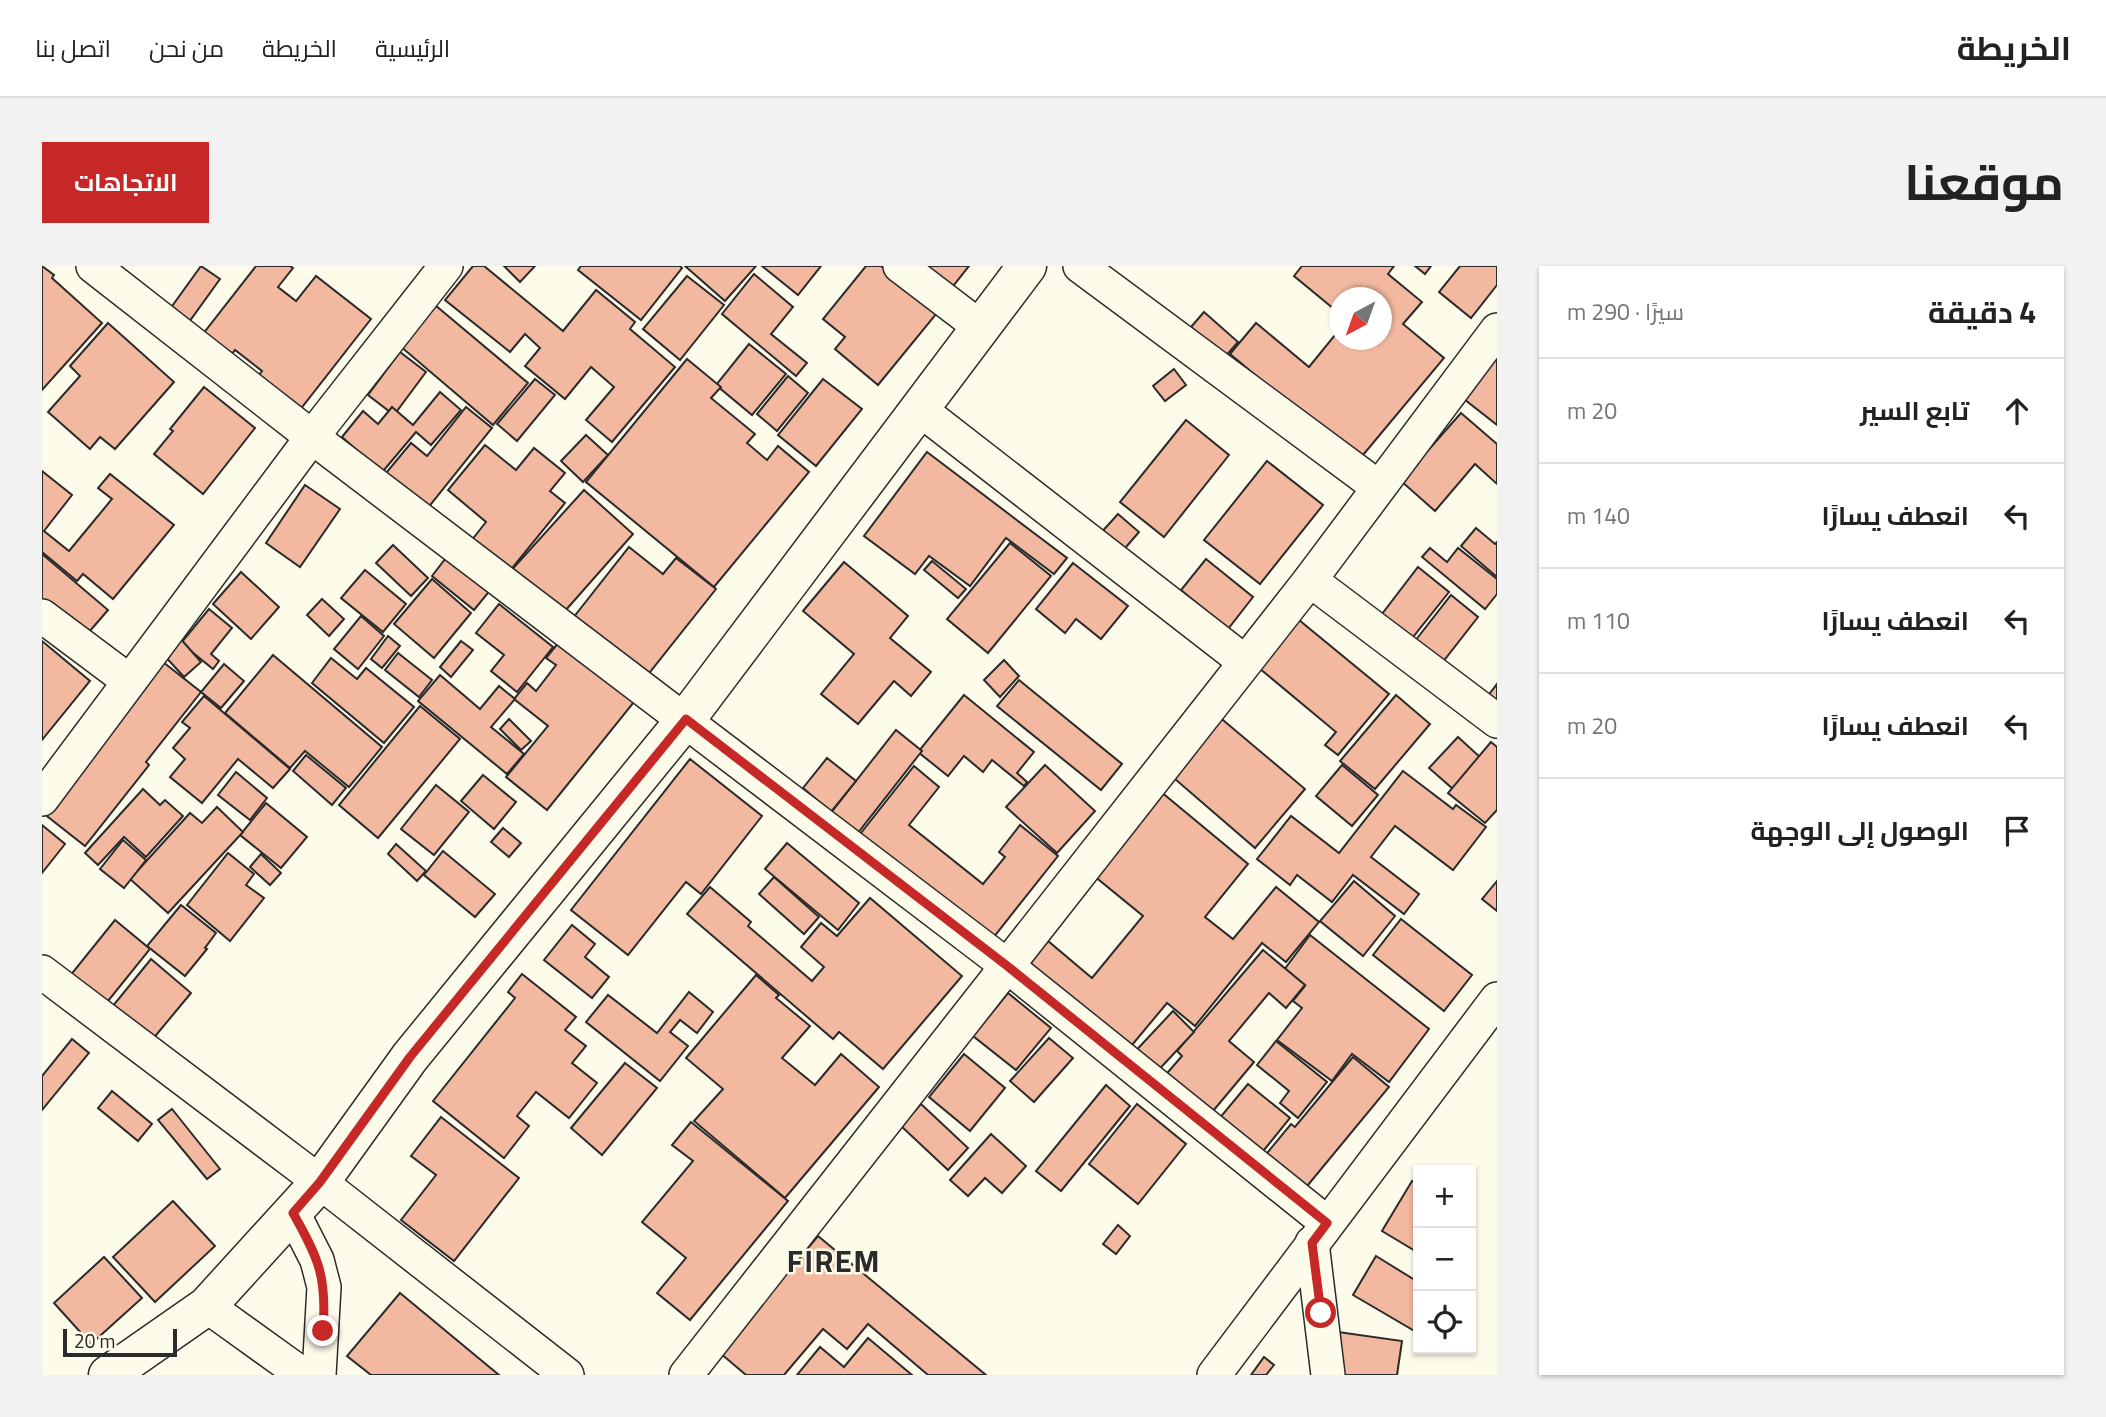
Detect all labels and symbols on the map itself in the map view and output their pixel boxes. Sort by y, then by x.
north arrow [1329,287,1392,350]
district label: FIREM [787,1233,881,1289]
route start [1305,1297,1336,1328]
route end [307,1315,338,1346]
scale bar [63,1326,177,1358]

